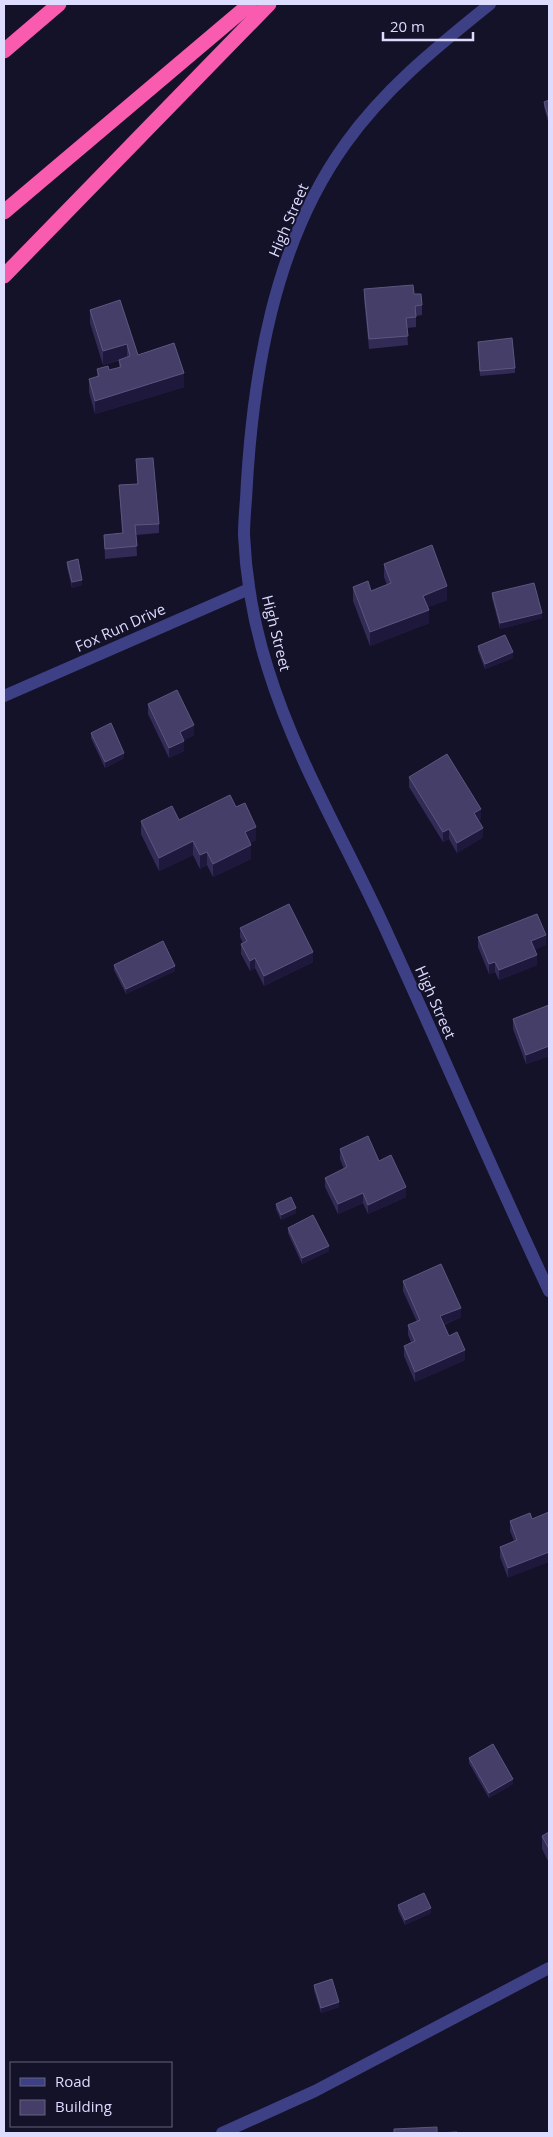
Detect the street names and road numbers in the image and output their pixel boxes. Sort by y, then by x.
street label: High Street [264,180,312,260]
street label: High Street [258,593,296,673]
street label: Fox Run Drive [72,598,168,656]
street label: High Street [411,962,461,1042]

